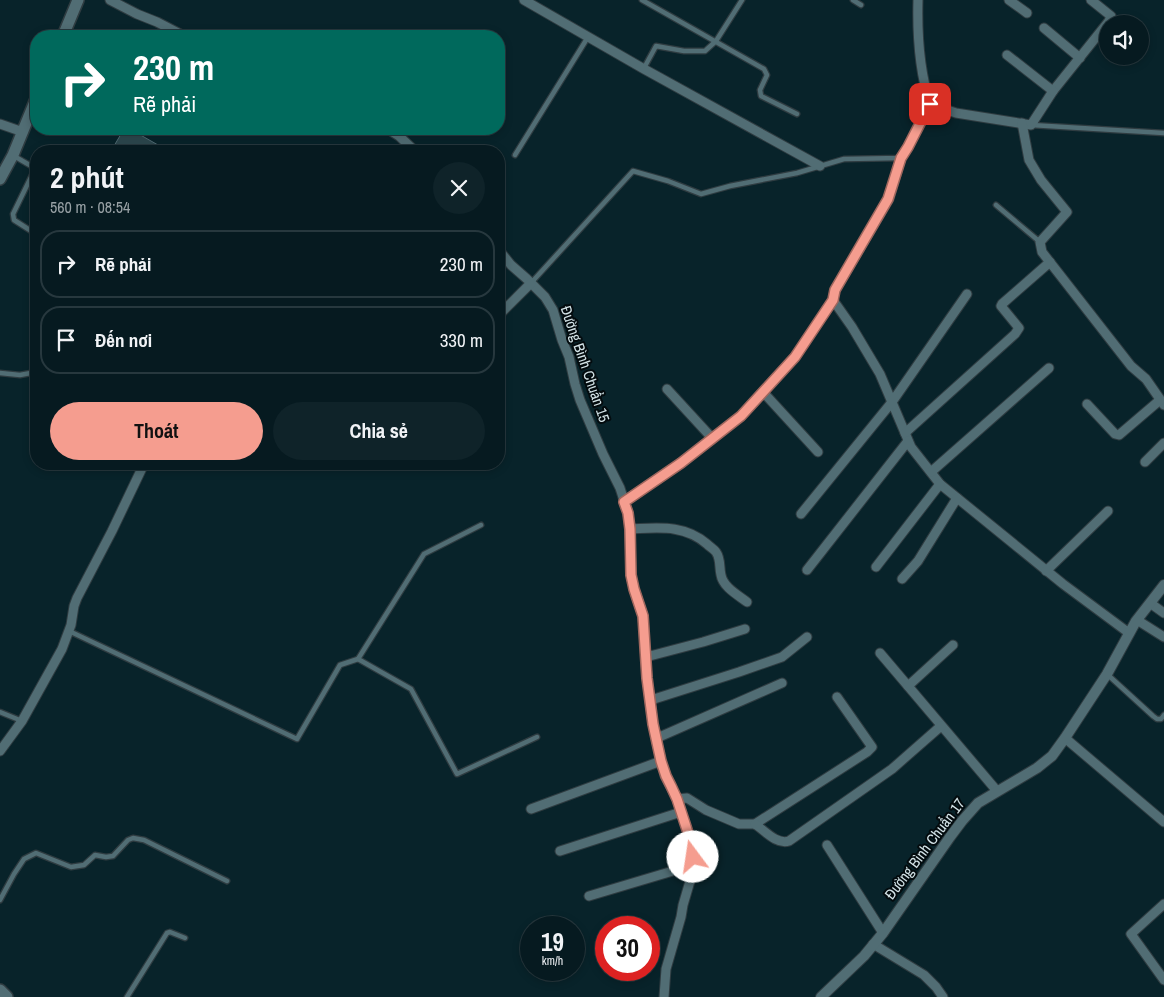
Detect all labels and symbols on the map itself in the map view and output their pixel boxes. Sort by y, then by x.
pin [909,83,951,125]
street label: Đường Bình Chuẩn 15 [556,303,615,425]
street label: Đường Bình Chuẩn 17 [880,794,970,904]
position arrow [666,830,718,882]
speed limit sign: 30 [595,916,660,981]

